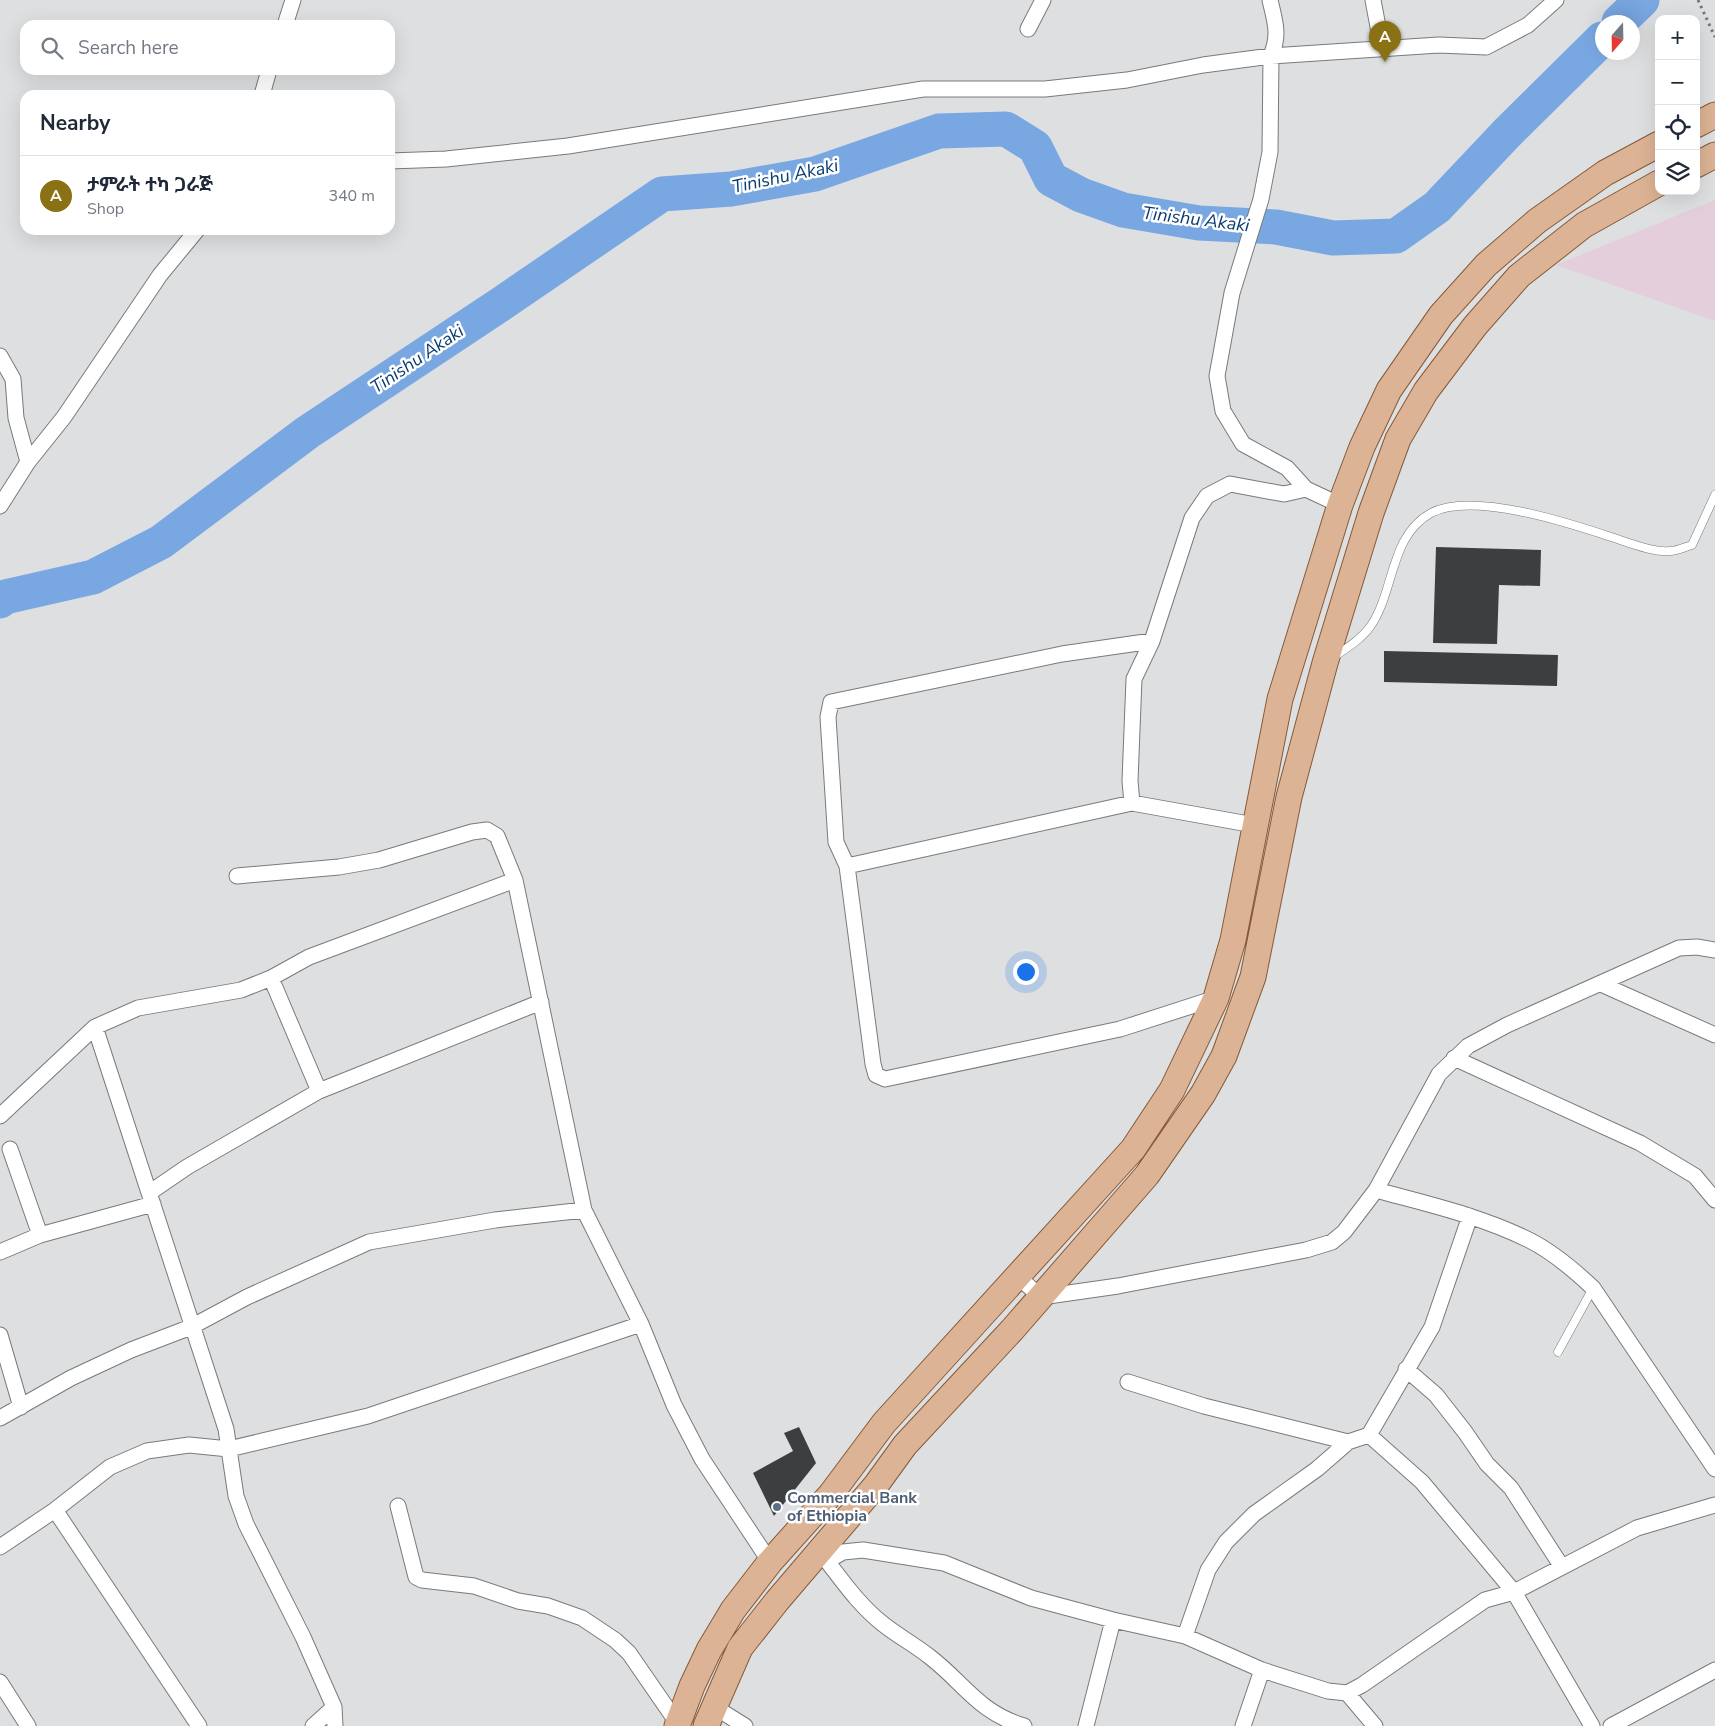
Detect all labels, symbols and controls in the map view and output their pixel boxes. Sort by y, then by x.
north arrow [1595,15,1640,60]
map controls [1655,15,1700,195]
button: + [1655,15,1700,60]
search box [20,20,395,75]
pin: A [1369,21,1401,62]
icon: search [38,34,66,62]
text: Search here [78,35,179,61]
button: − [1655,60,1700,105]
button: locate [1655,105,1700,150]
text: Nearby [40,109,110,137]
button: layers [1655,150,1700,195]
water label: Tinishu Akaki [730,153,841,199]
text: ታምራት ተካ ጋራጅ [87,172,213,198]
text: A [50,185,62,207]
text: 340 m [328,185,375,207]
text: Shop [87,198,124,220]
water label: Tinishu Akaki [1141,201,1252,238]
water label: Tinishu Akaki [366,318,469,399]
your location [1013,959,1039,985]
place label: Commercial Bank of Ethiopia [787,1487,917,1527]
marker: Commercial Bank of Ethiopia [771,1501,783,1513]

